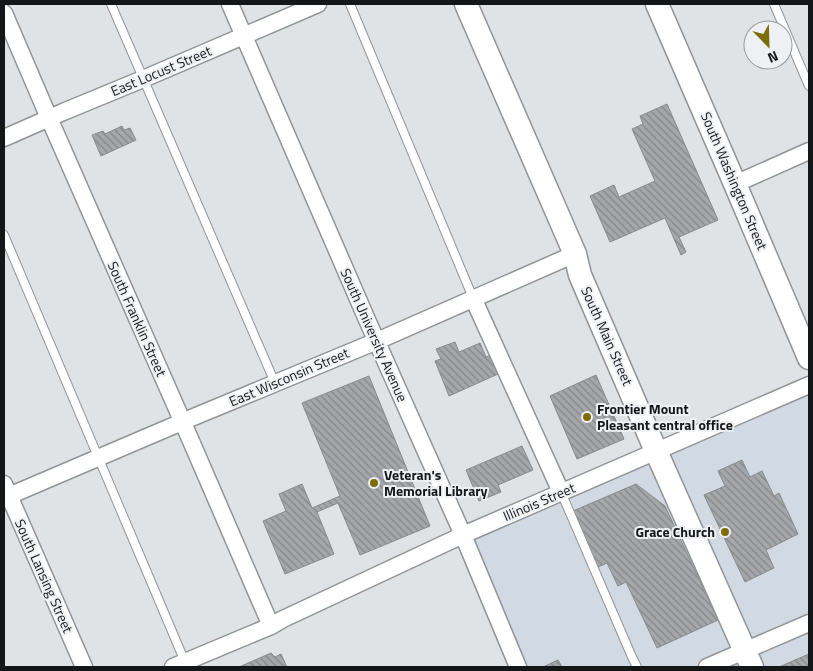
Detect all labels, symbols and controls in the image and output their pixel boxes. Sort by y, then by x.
north arrow [743,20,793,70]
street label: East Locust Street [107,40,214,101]
text: N [765,46,782,69]
street label: South Washington Street [696,109,773,253]
street label: South Franklin Street [103,258,172,380]
street label: South University Avenue [336,265,413,405]
street label: South Main Street [576,283,639,389]
street label: East Wisconsin Street [226,342,352,411]
place label: Frontier Mount Pleasant central office [597,398,733,435]
marker: Frontier Mount Pleasant central office [581,411,593,423]
place label: Veteran's Memorial Library [384,464,488,501]
marker: Veteran's Memorial Library [368,477,380,489]
street label: Illinois Street [499,477,578,526]
street label: South Lansing Street [10,516,79,636]
place label: Grace Church [635,521,715,542]
marker: Grace Church [719,526,731,538]

